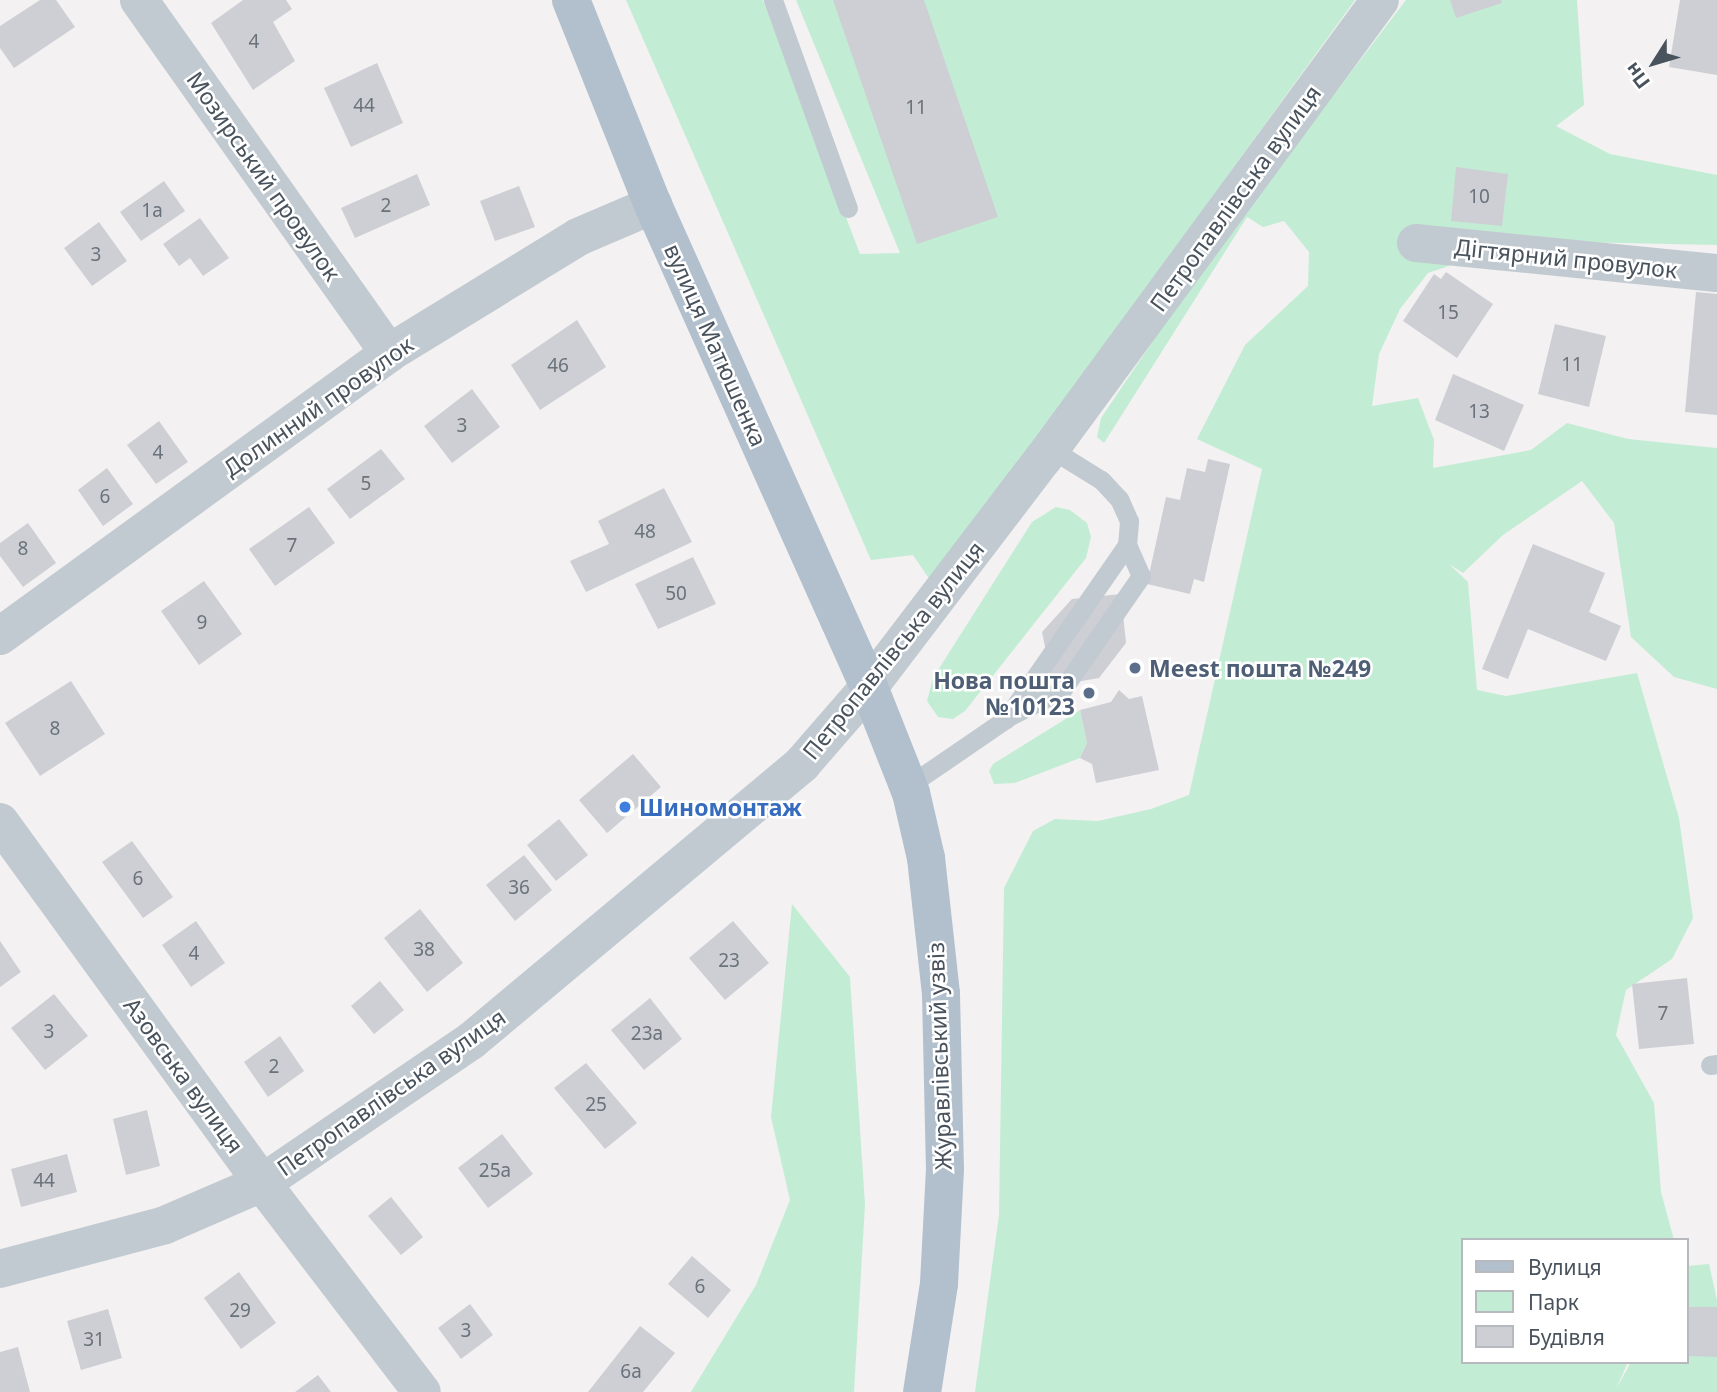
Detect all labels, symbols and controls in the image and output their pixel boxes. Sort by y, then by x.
north arrow [1619,28,1689,98]
house number: 4 [249,31,259,53]
text: Пн [1619,57,1656,94]
street label: Мозирський провулок [181,66,347,286]
street label: Петропавлівська вулиця [1144,80,1326,316]
house number: 44 [353,95,375,117]
house number: 11 [905,97,927,119]
house number: 10 [1468,186,1490,208]
house number: 2 [381,195,391,217]
house number: 1а [141,200,163,222]
street label: Дігтярний провулок [1453,233,1679,283]
street label: вулиця Матюшенка [659,239,773,451]
house number: 3 [91,244,101,266]
house number: 15 [1437,302,1459,324]
street label: Долинний провулок [218,330,418,482]
house number: 11 [1561,354,1583,376]
house number: 46 [547,355,569,377]
house number: 13 [1468,401,1490,423]
house number: 3 [457,415,467,437]
house number: 4 [153,442,163,464]
house number: 5 [361,473,371,495]
house number: 6 [100,486,110,508]
house number: 48 [634,521,656,543]
house number: 7 [287,535,297,557]
street label: Петропавлівська вулиця [797,535,989,765]
house number: 8 [18,538,28,560]
house number: 50 [665,583,687,605]
house number: 9 [197,612,207,634]
place label: Meest пошта №249 [1149,654,1371,682]
marker: Meest пошта №249 [1127,660,1143,676]
place label: Нова пошта №10123 [933,666,1075,720]
marker: Нова пошта №10123 [1081,685,1097,701]
house number: 8 [50,718,60,740]
place label: Шиномонтаж [639,793,802,821]
marker: Шиномонтаж [617,799,633,815]
house number: 6 [133,868,143,890]
house number: 36 [508,877,530,899]
house number: 38 [413,939,435,961]
street label: Журавлівський узвіз [921,942,957,1170]
house number: 4 [189,943,199,965]
house number: 23 [718,950,740,972]
street label: Азовська вулиця [118,992,250,1158]
street label: Петропавлівська вулиця [271,1003,511,1181]
house number: 7 [1658,1003,1668,1025]
house number: 3 [44,1021,54,1043]
house number: 23а [631,1023,663,1045]
house number: 2 [269,1056,279,1078]
house number: 25 [585,1094,607,1116]
house number: 25а [479,1160,511,1182]
house number: 44 [33,1170,55,1192]
legend [1462,1238,1689,1364]
text: Вулиця [1528,1253,1602,1281]
house number: 6 [695,1276,705,1298]
text: Парк [1528,1288,1579,1316]
house number: 29 [229,1300,251,1322]
house number: 3 [461,1320,471,1342]
text: Будівля [1528,1323,1605,1351]
house number: 31 [83,1329,105,1351]
house number: 6а [620,1361,642,1383]

